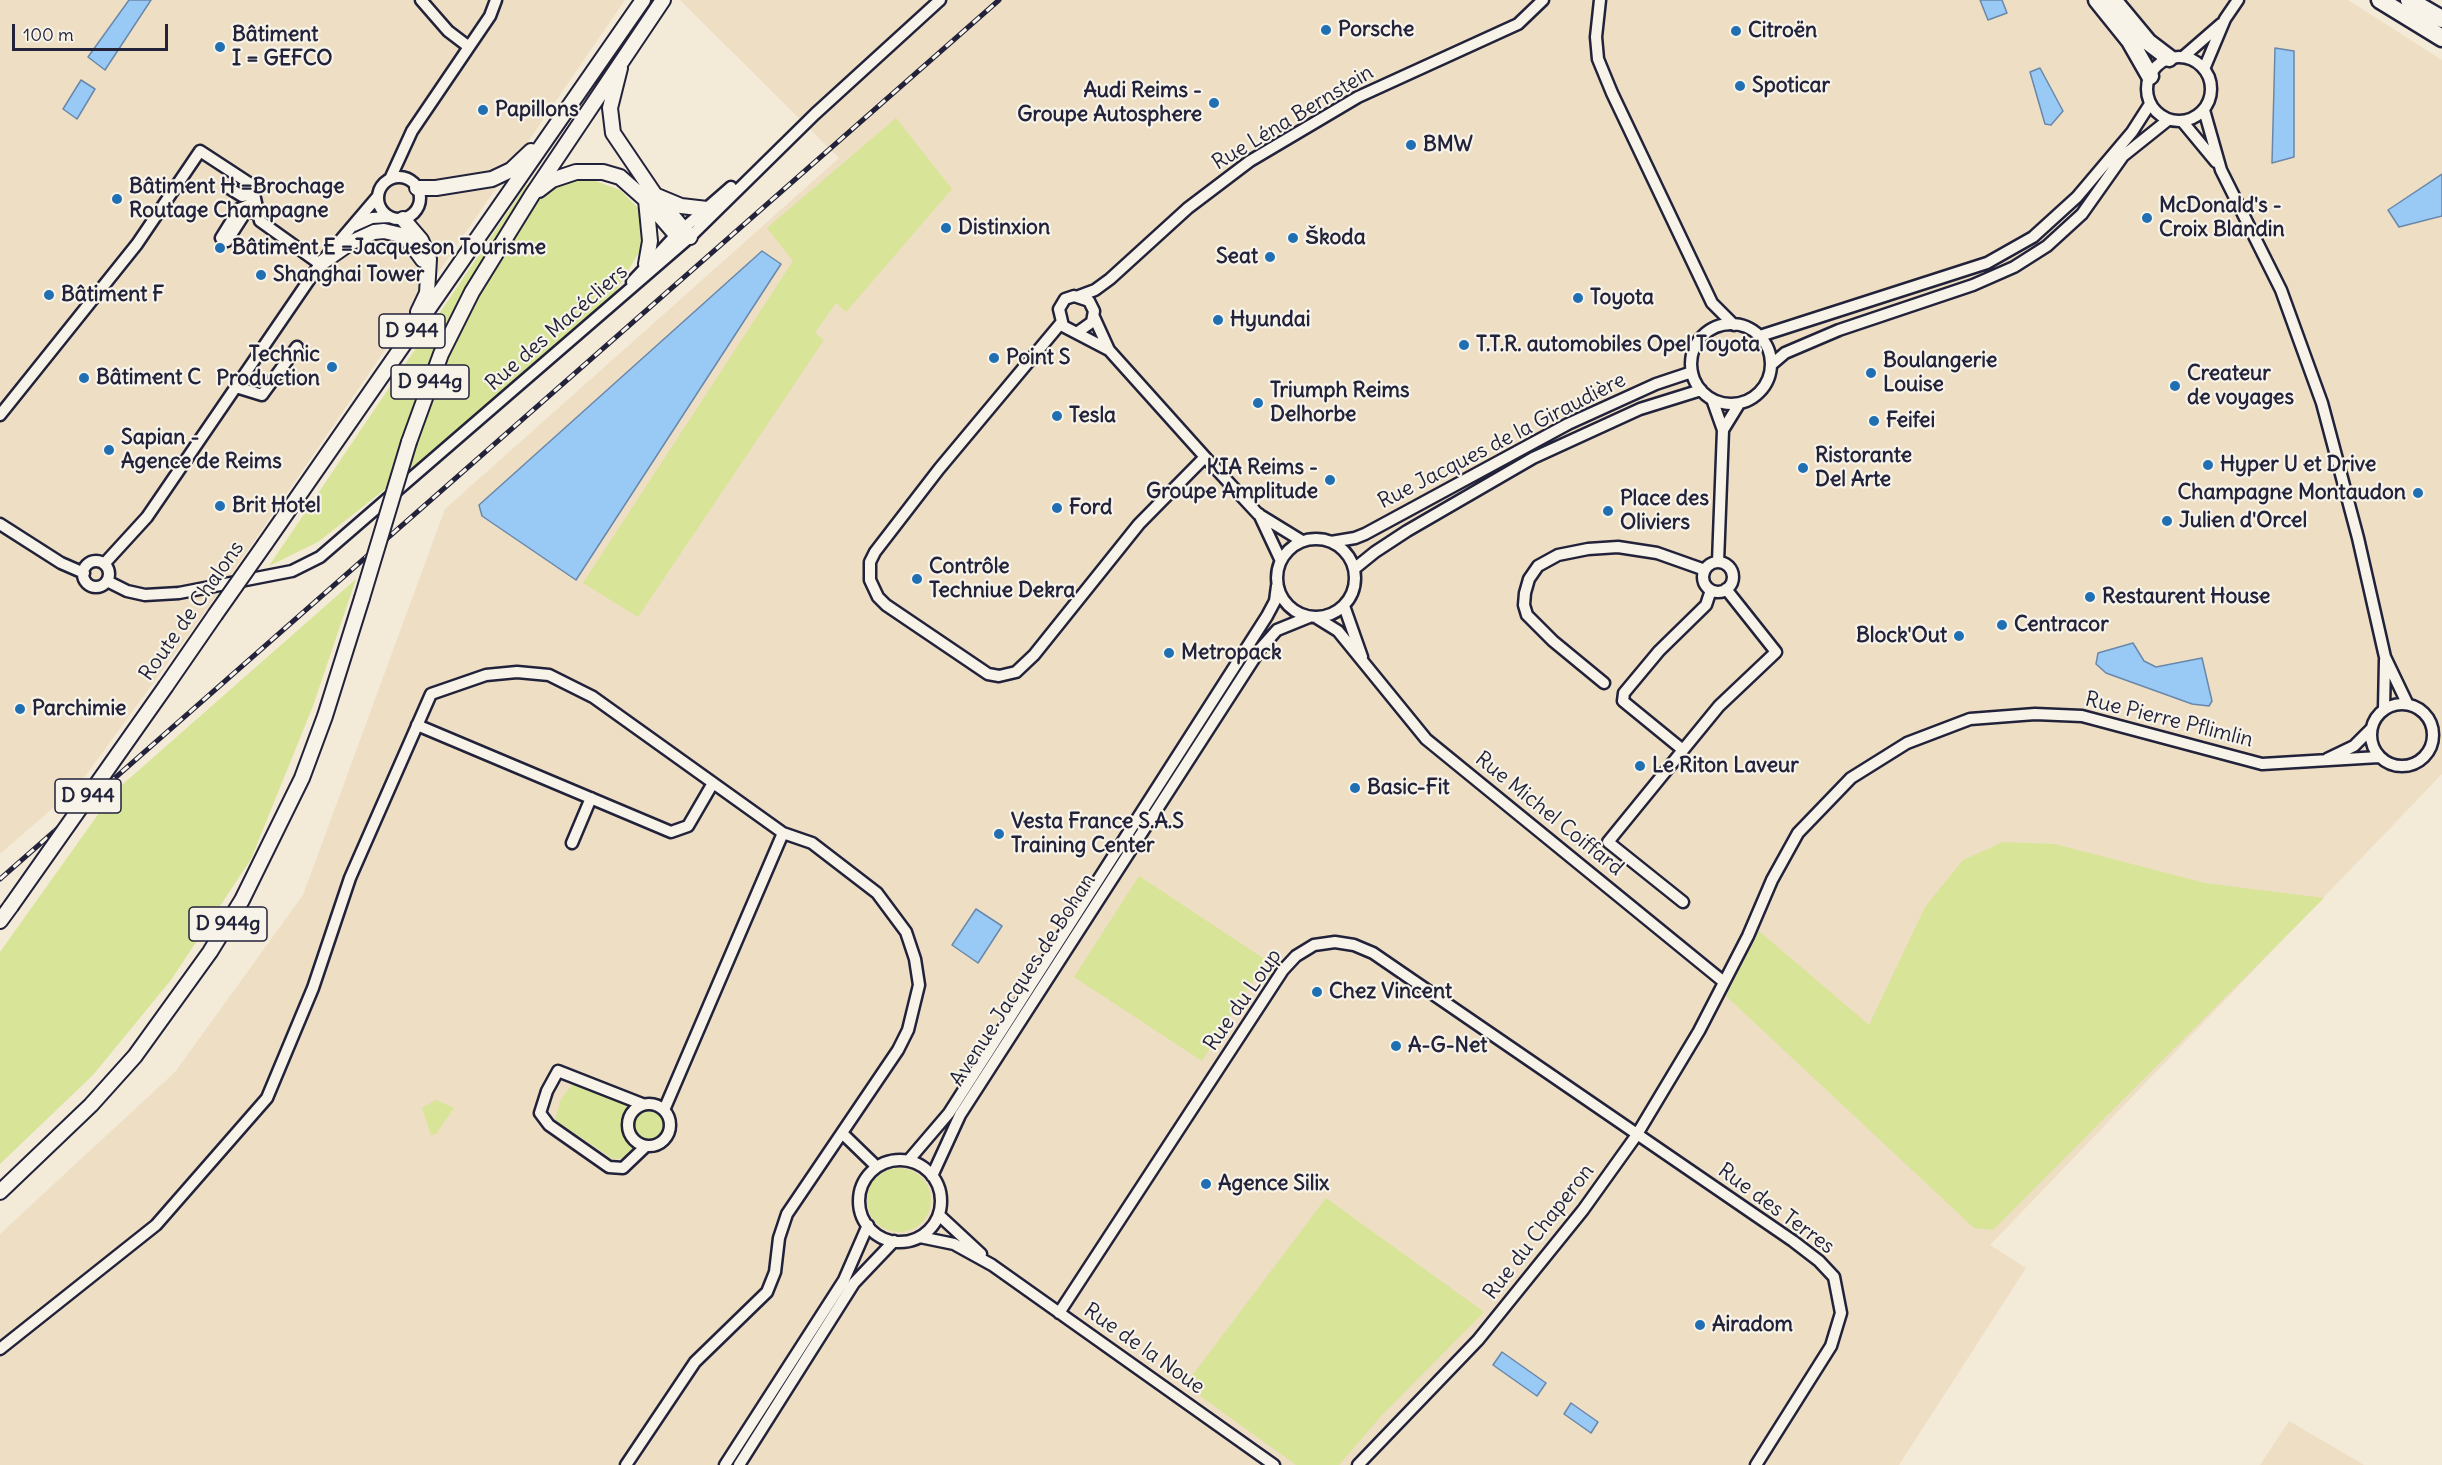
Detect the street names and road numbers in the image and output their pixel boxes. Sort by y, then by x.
street label: Rue Léna Bernstein [1208,60,1378,176]
street label: Rue des Macécliers [481,260,633,396]
road number: D 944 [379,314,445,348]
road number: D 944g [391,365,469,399]
street label: Rue Jacques de la Giraudière [1374,367,1630,515]
street label: Route de Chalons [134,536,250,686]
street label: Rue Pierre Pflimlin [2082,687,2256,753]
street label: Rue Michel Coiffard [1470,746,1628,882]
road number: D 944 [55,779,121,813]
street label: Avenue Jacques de Bohan [945,869,1101,1091]
road number: D 944g [189,907,267,941]
street label: Rue du Loup [1199,944,1287,1056]
street label: Rue des Terres [1713,1158,1839,1260]
street label: Rue du Chaperon [1478,1159,1600,1305]
street label: Rue de la Noue [1079,1298,1209,1400]

